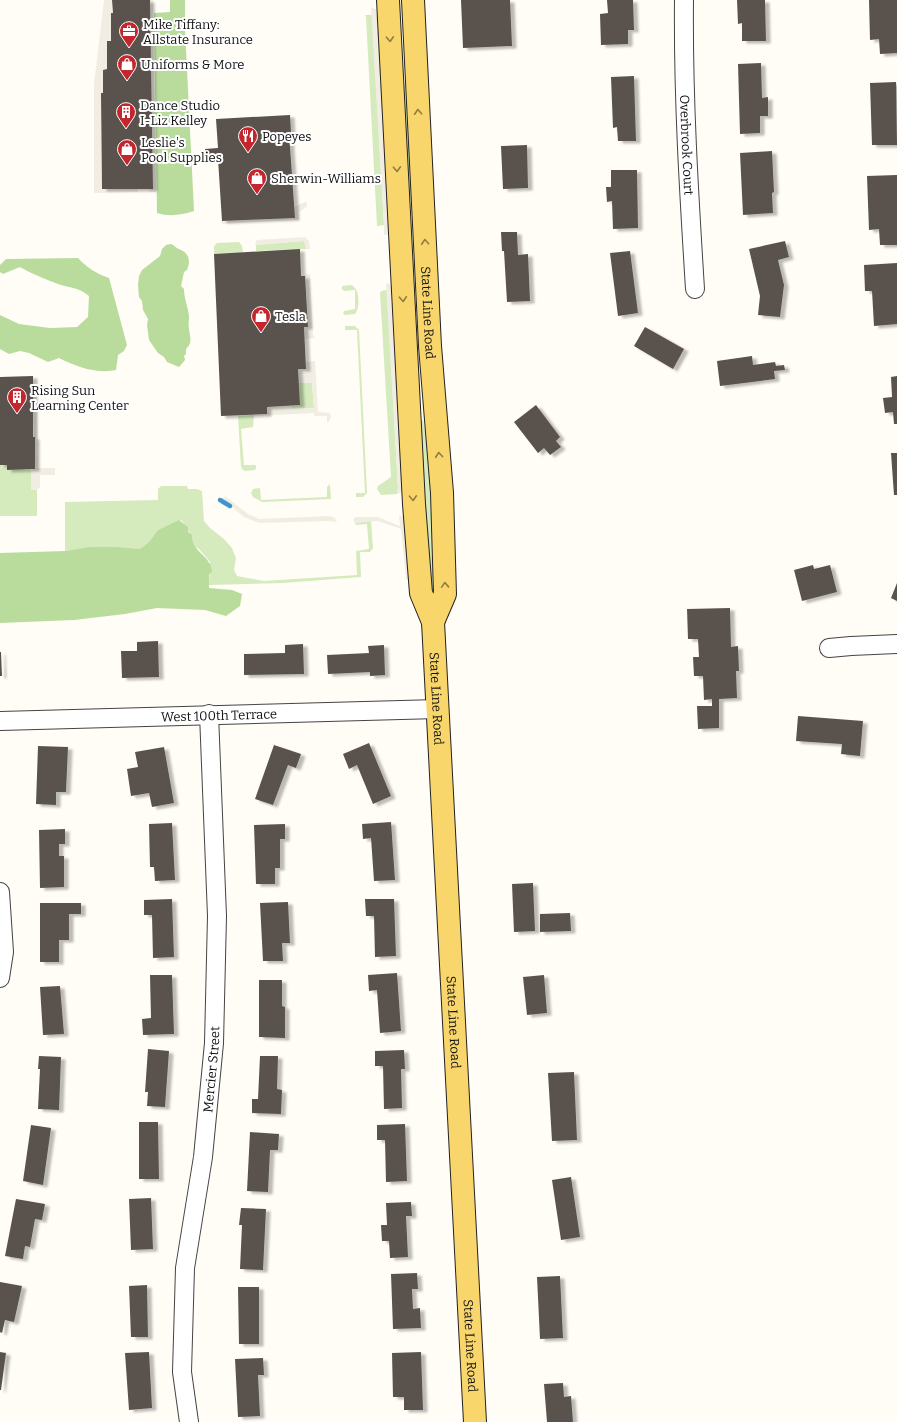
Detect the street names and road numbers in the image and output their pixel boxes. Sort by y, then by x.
street label: Overbrook Court [677,94,696,196]
street label: State Line Road [418,266,438,360]
street label: State Line Road [427,652,446,746]
street label: West 100th Terrace [161,706,277,725]
street label: State Line Road [444,975,463,1069]
street label: Mercier Street [200,1026,222,1113]
street label: State Line Road [461,1299,480,1393]

